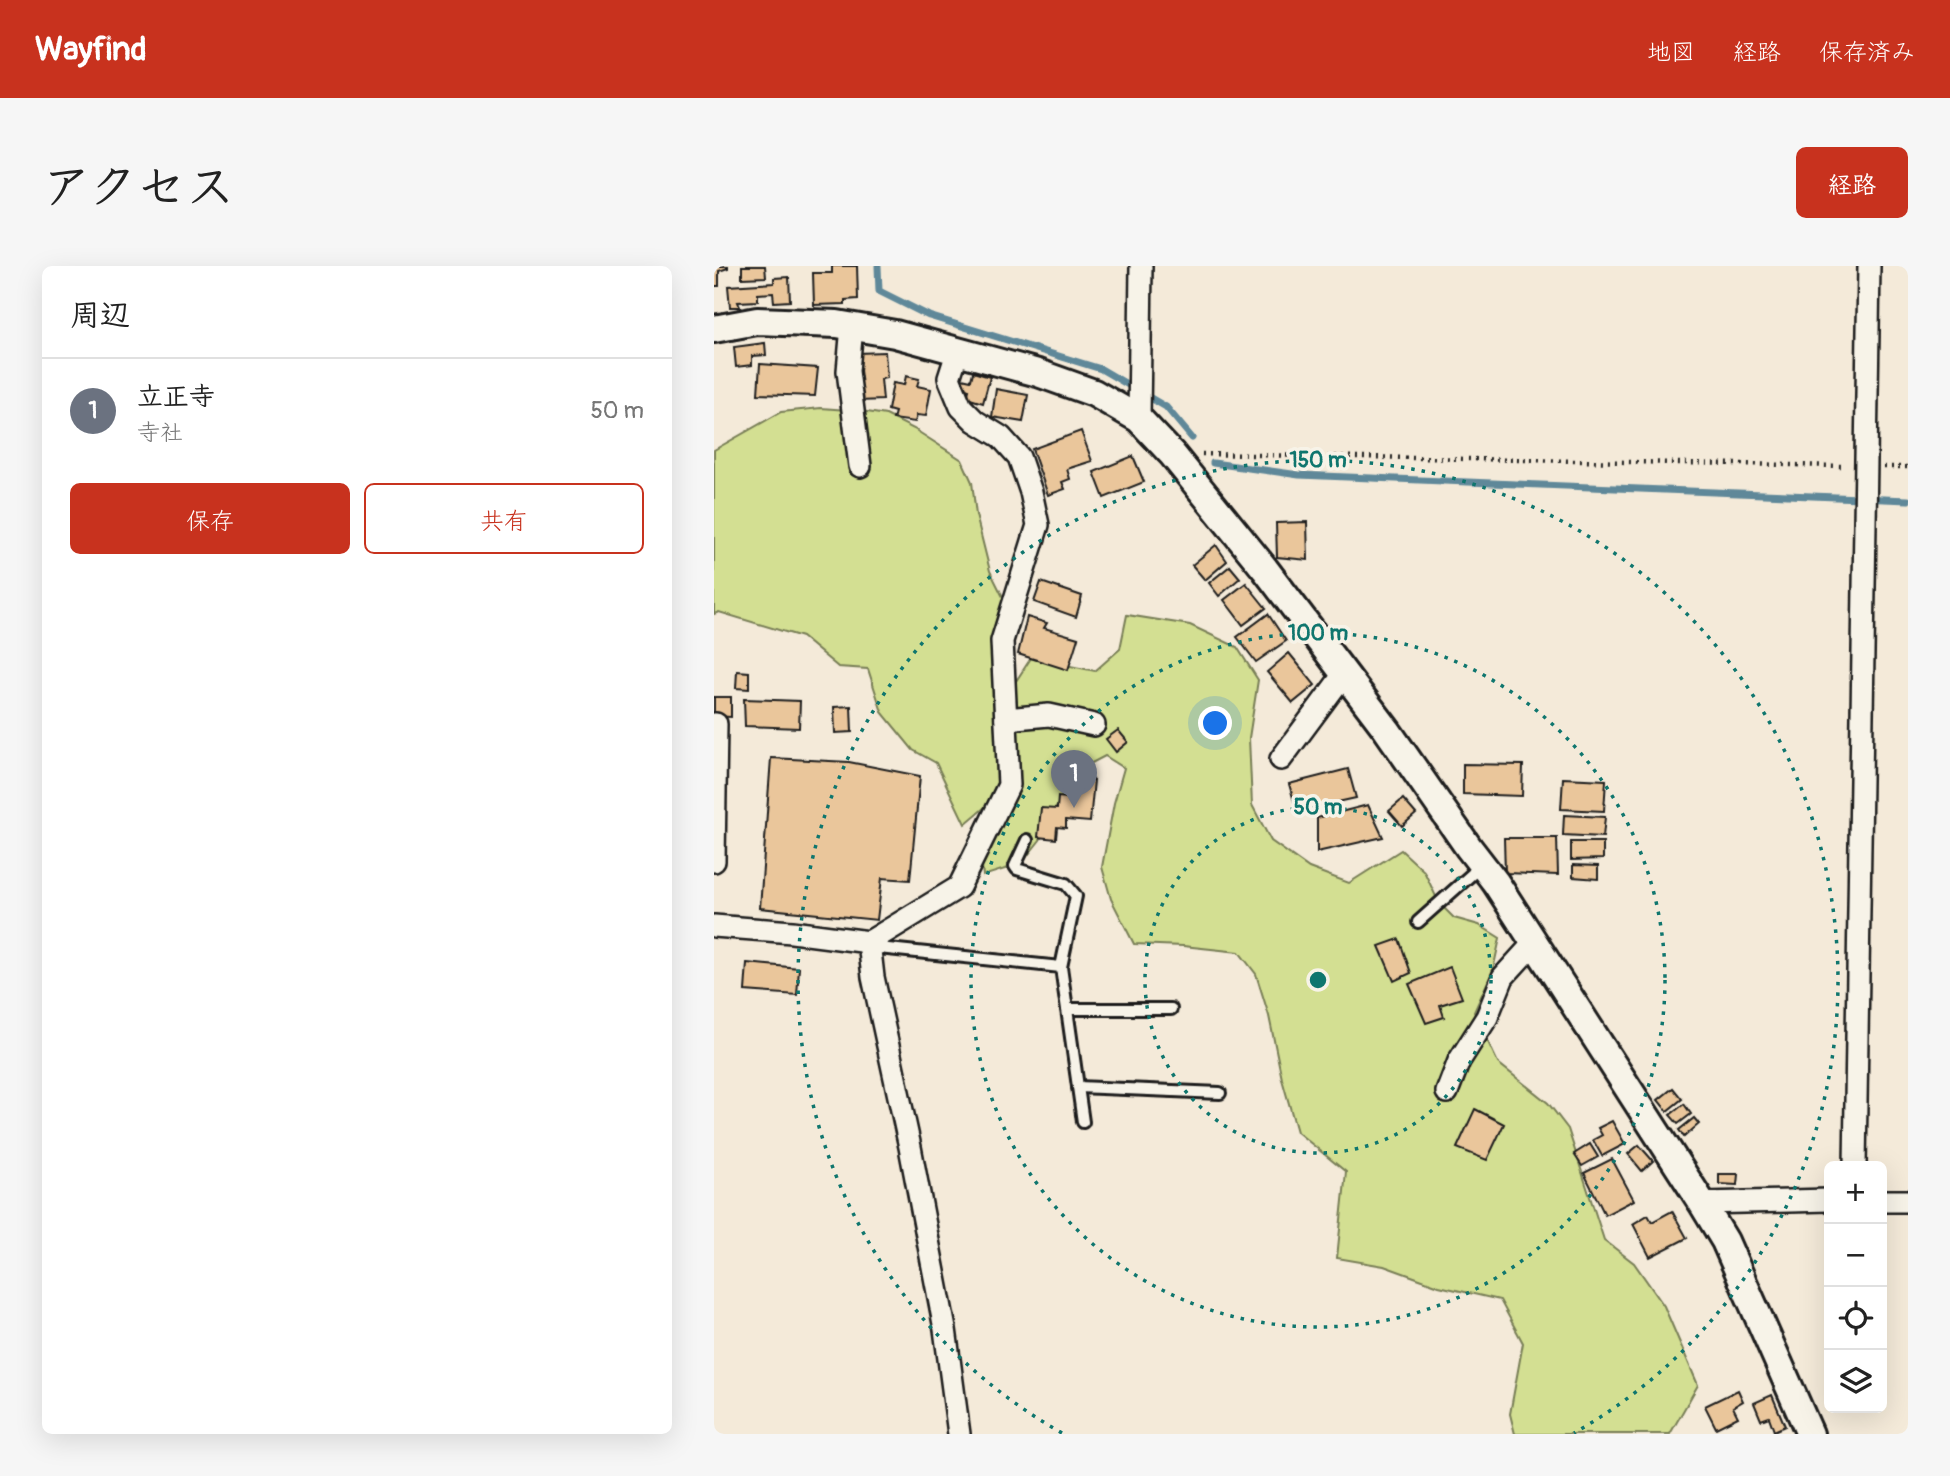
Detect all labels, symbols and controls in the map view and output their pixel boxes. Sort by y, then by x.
text: Wayfind [35,29,147,70]
text: 地図 [1647,38,1695,67]
text: 経路 [1733,38,1781,67]
text: 保存済み [1819,38,1915,67]
button: 経路 [1796,147,1908,218]
text: アクセス [42,157,235,218]
text: 周辺 [70,297,130,334]
text: 立正寺 [137,381,215,413]
text: 1 [89,396,98,425]
text: 50 m [590,396,644,425]
text: 寺社 [137,418,183,447]
text: 150 m [1289,447,1347,474]
button: 保存 [70,483,350,554]
button: 共有 [364,483,644,554]
text: 100 m [1288,620,1348,647]
your location [1198,706,1232,740]
pin: 1 [1051,750,1097,808]
text: 50 m [1294,794,1343,821]
centre of rings [1306,968,1330,992]
map controls [1824,1161,1887,1413]
button: + [1824,1161,1887,1224]
button: − [1824,1224,1887,1287]
button: locate [1824,1287,1887,1350]
button: layers [1824,1350,1887,1413]

